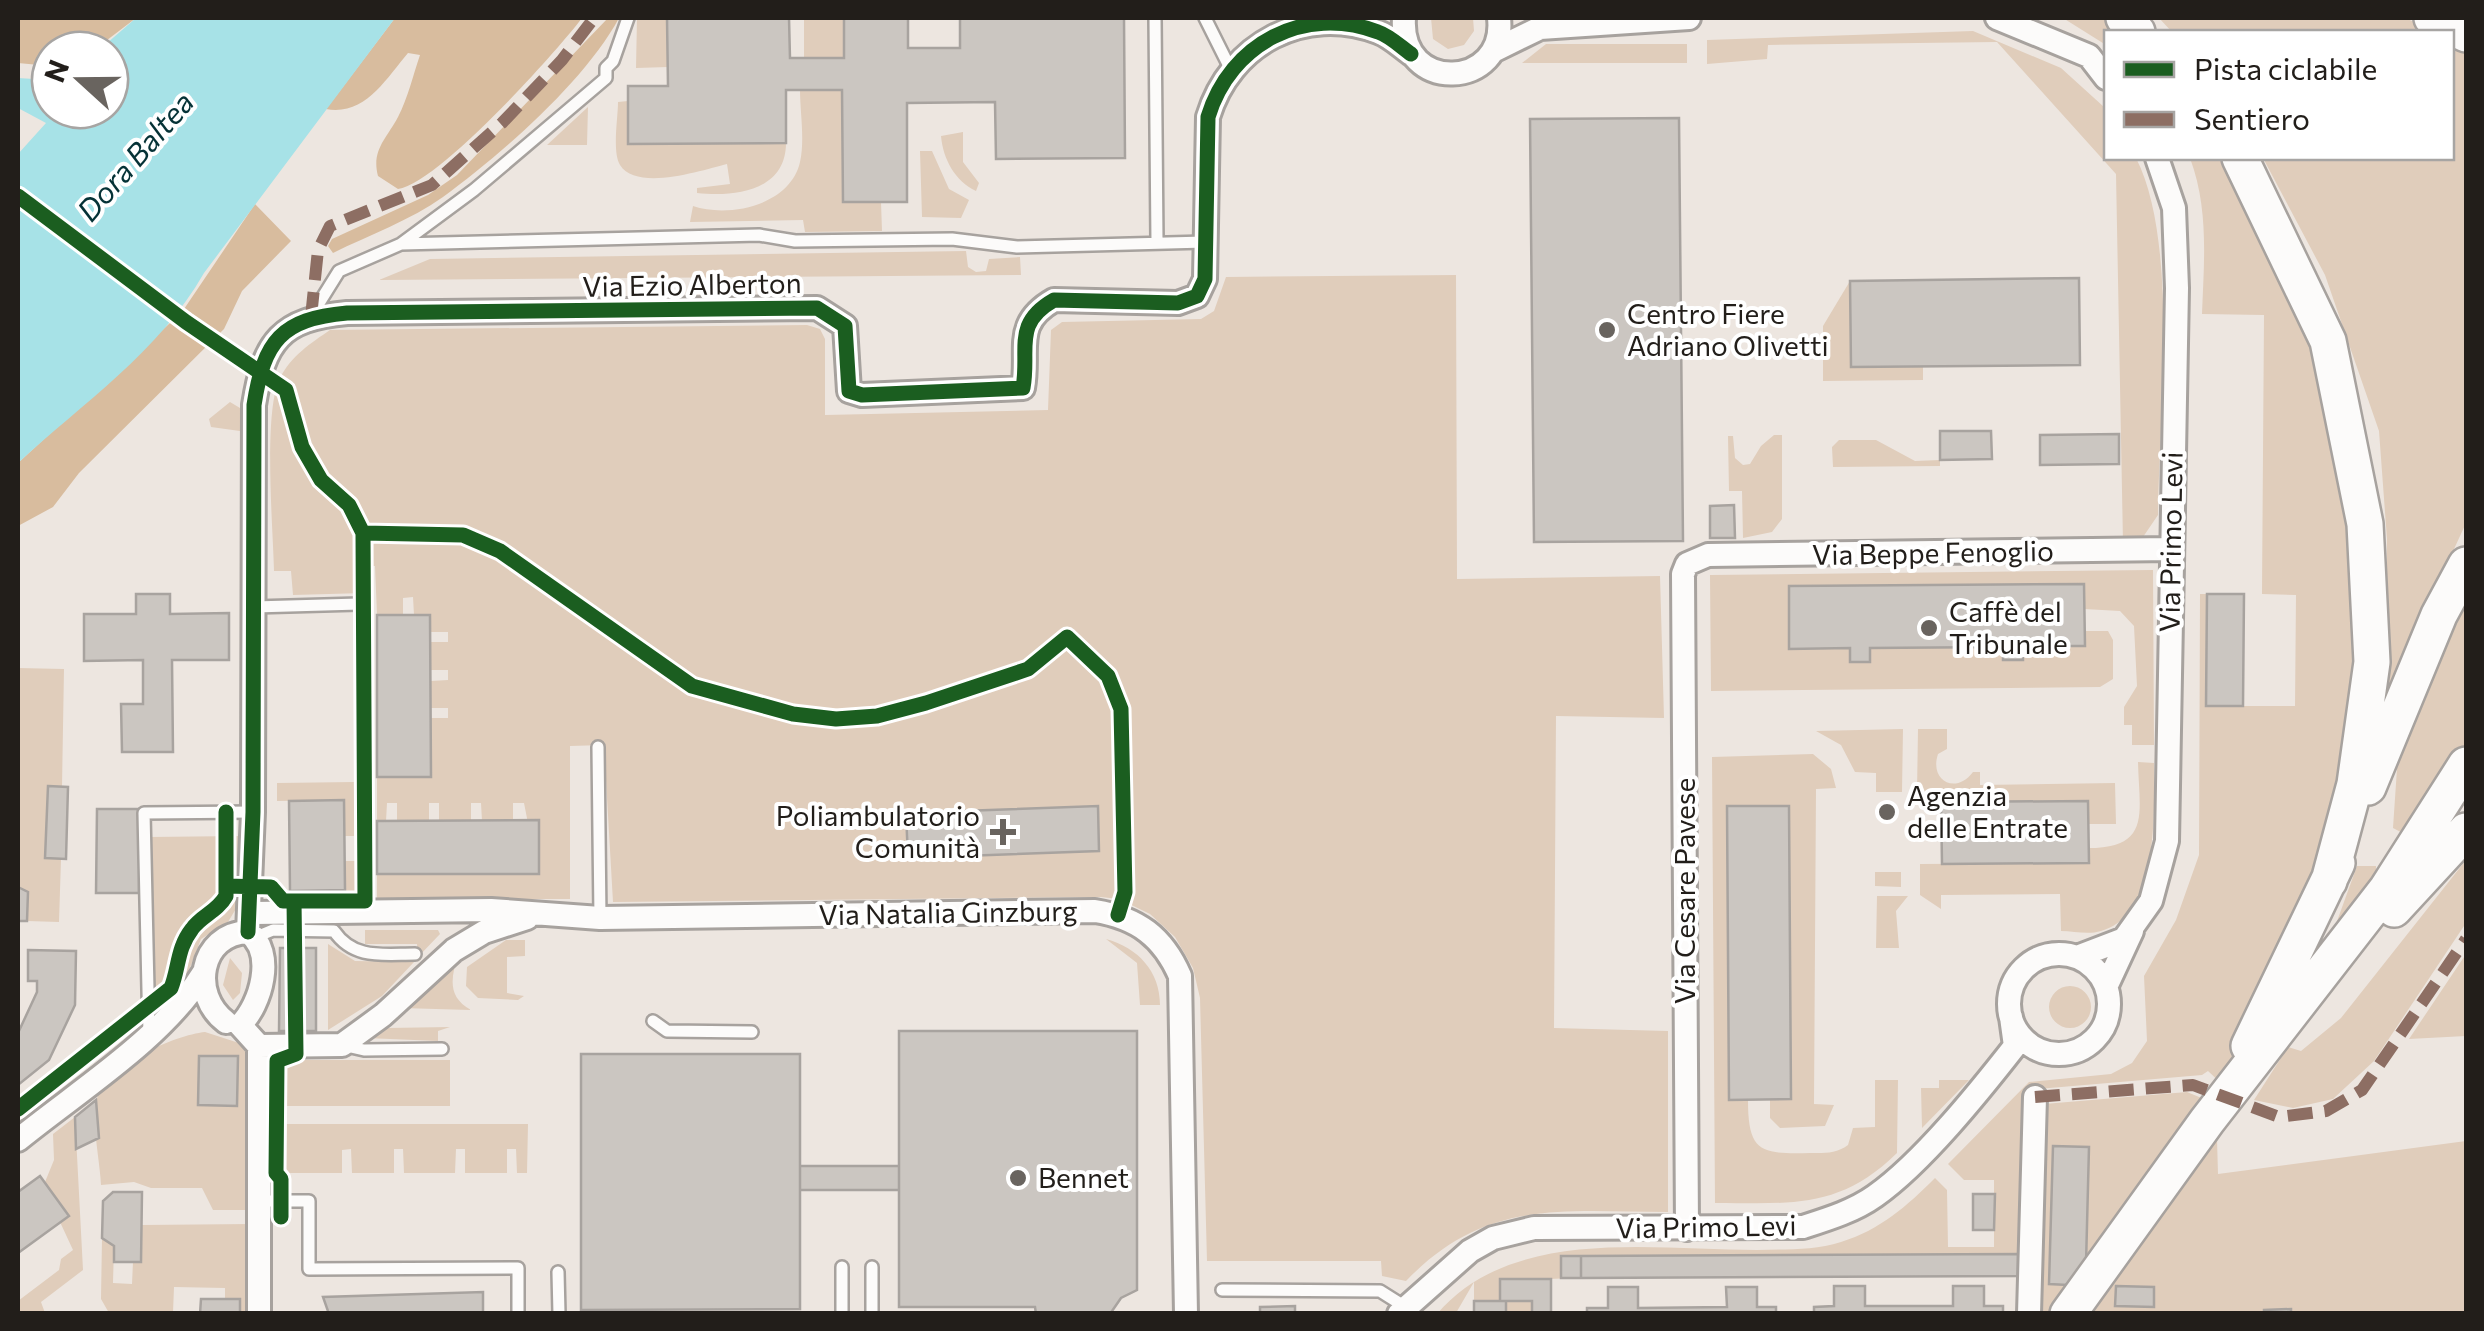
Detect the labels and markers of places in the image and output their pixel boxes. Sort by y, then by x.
place label: Centro Fiere Adriano Olivetti [1627,296,1829,362]
marker: Centro Fiere Adriano Olivetti [1596,319,1618,341]
place label: Caffè del Tribunale [1949,594,2068,660]
marker: Caffè del Tribunale [1918,617,1940,639]
place label: Agenzia delle Entrate [1907,778,2068,844]
place label: Poliambulatorio Comunità [776,798,980,864]
marker: Agenzia delle Entrate [1876,801,1898,823]
marker: Poliambulatorio Comunità [990,819,1016,845]
place label: Bennet [1038,1160,1129,1194]
marker: Bennet [1007,1167,1029,1189]

